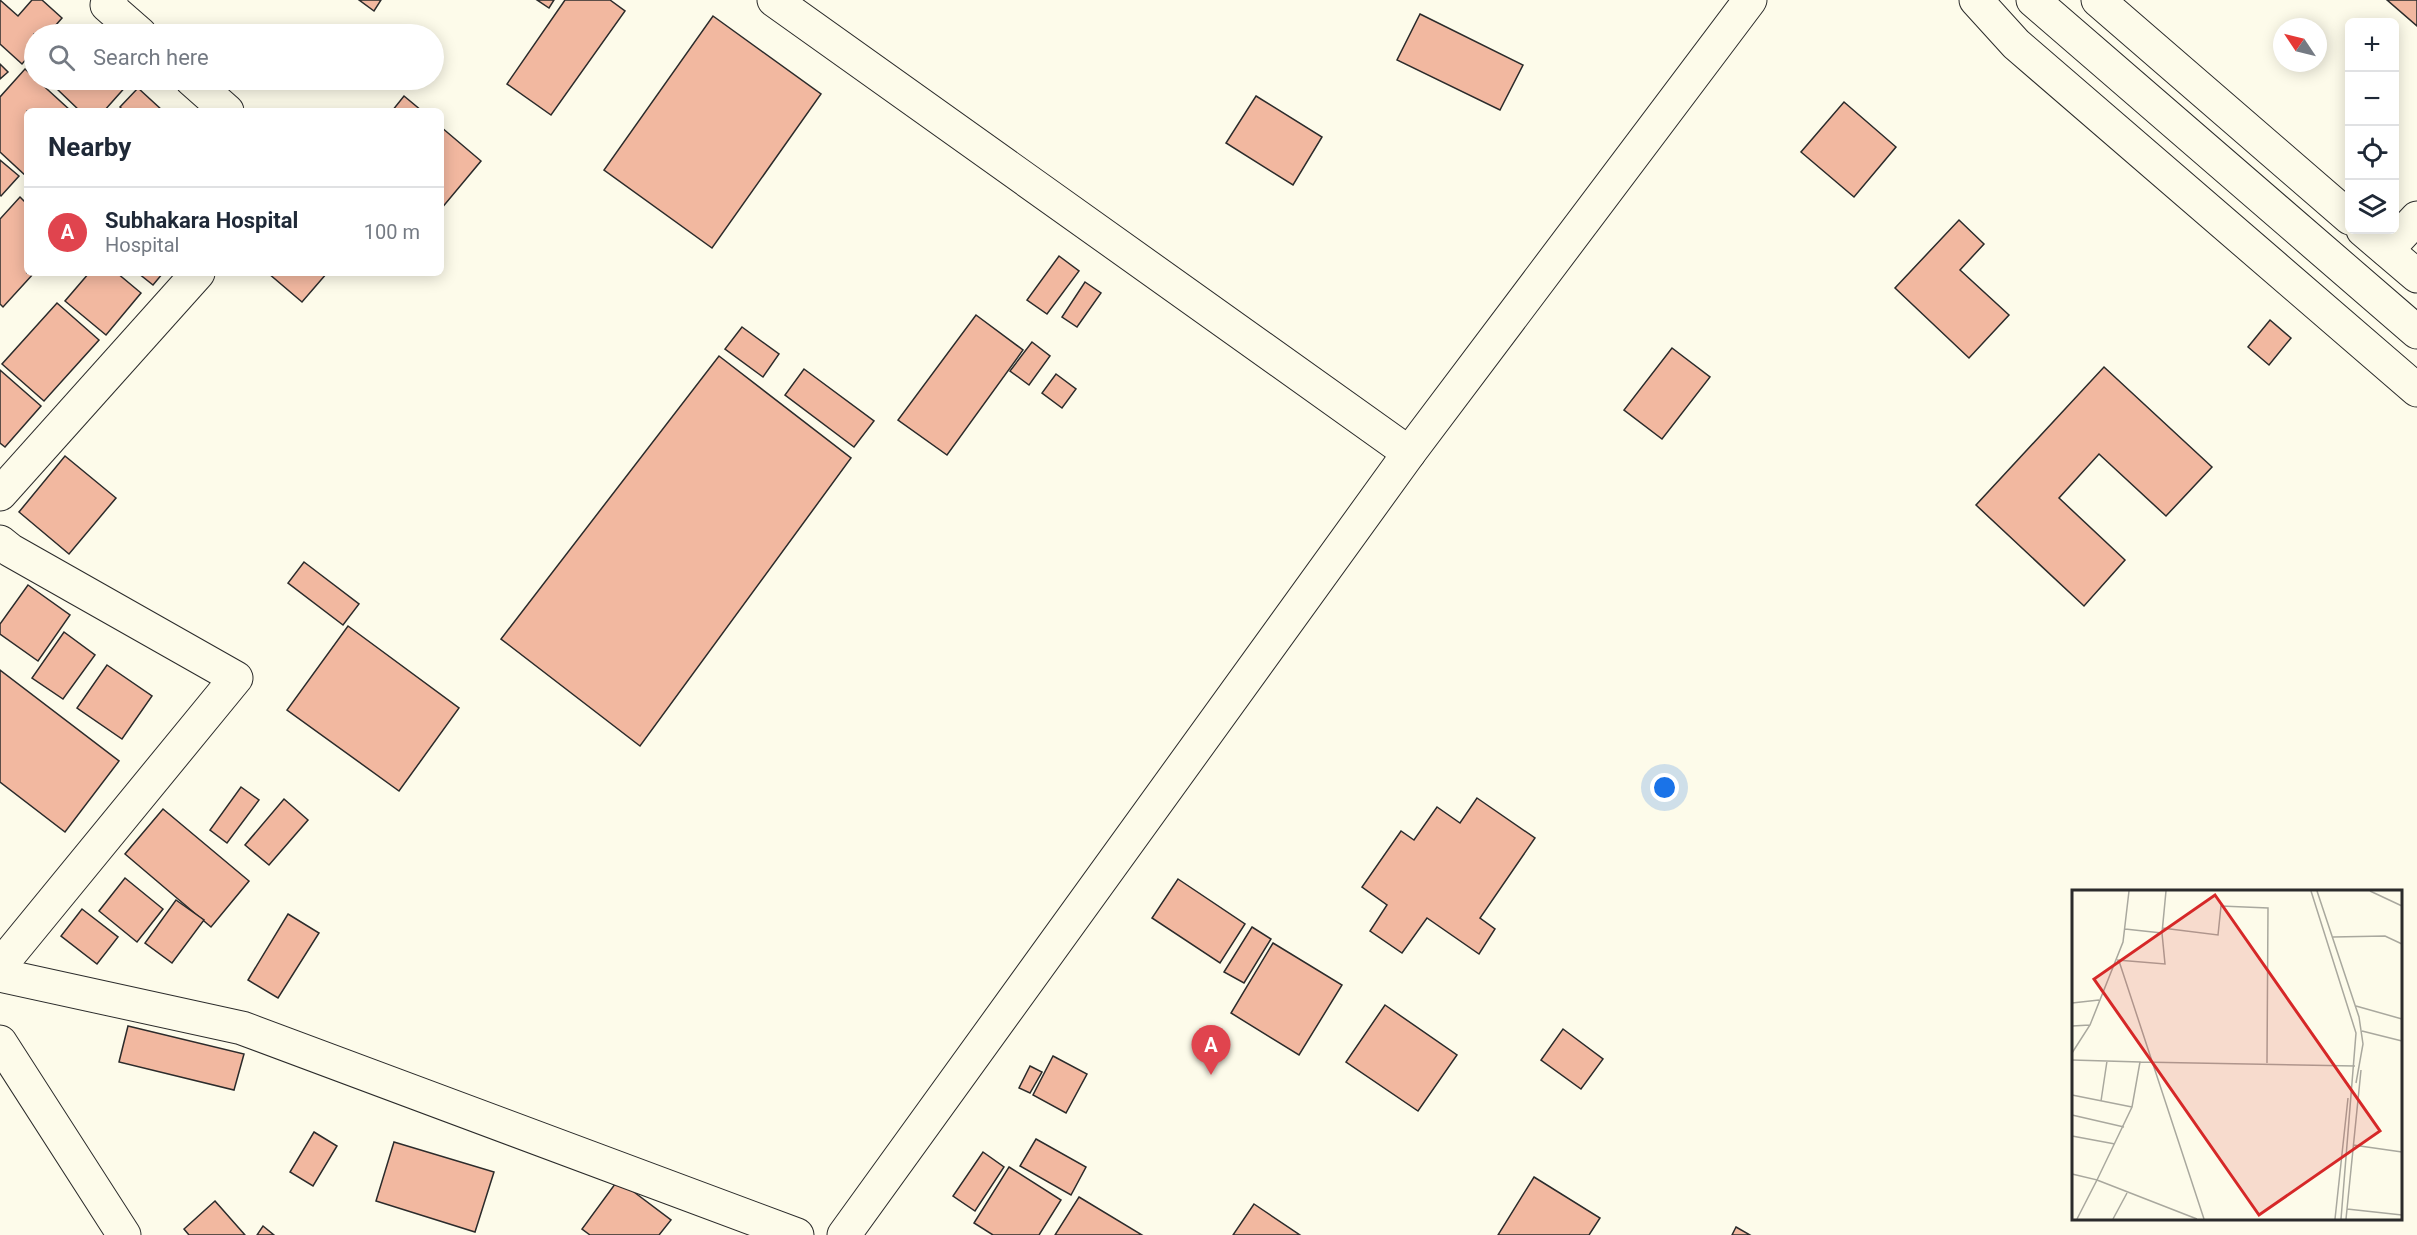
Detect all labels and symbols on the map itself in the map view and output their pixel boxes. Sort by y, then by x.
north arrow [2273,18,2327,72]
your location [1650,773,1679,802]
inset map [2072,890,2402,1220]
pin: A [1192,1026,1230,1075]

